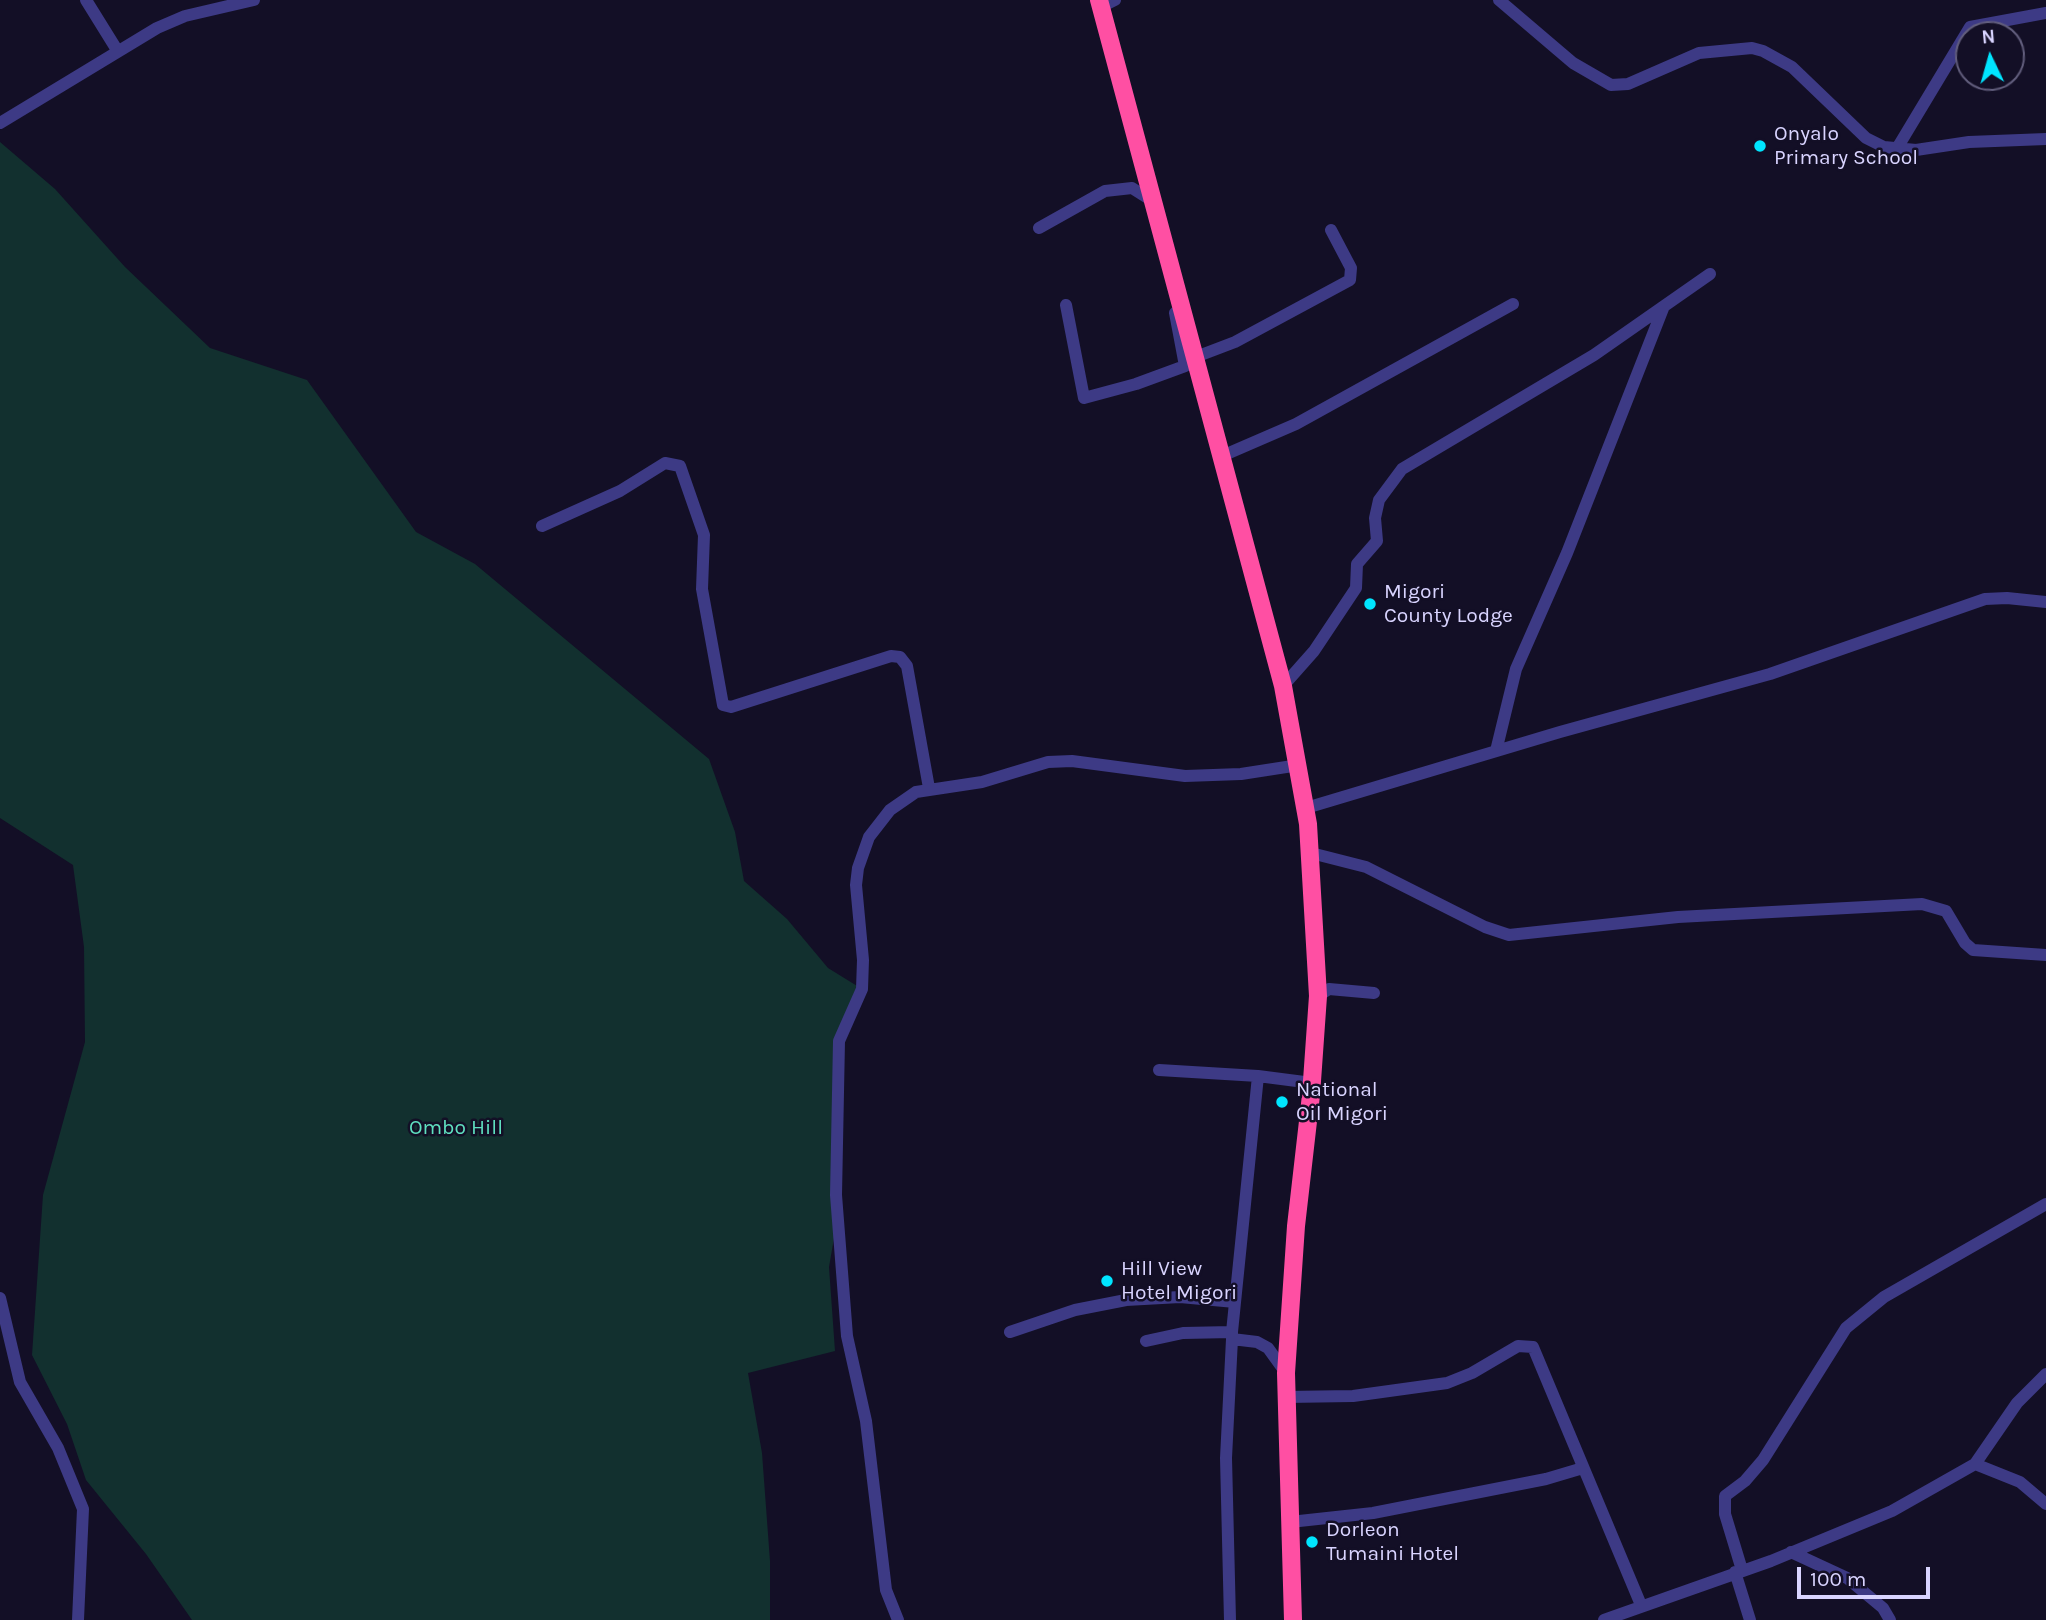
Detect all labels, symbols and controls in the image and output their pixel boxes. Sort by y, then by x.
north arrow [1955,21,2025,91]
text: N [1981,26,1996,49]
place label: Onyalo Primary School [1774,121,1918,171]
marker: Onyalo Primary School [1752,138,1768,154]
place label: Migori County Lodge [1384,579,1513,629]
marker: Migori County Lodge [1362,596,1378,612]
place label: National Oil Migori [1296,1077,1388,1127]
marker: National Oil Migori [1274,1094,1290,1110]
park label: Ombo Hill [409,1115,503,1141]
place label: Hill View Hotel Migori [1121,1256,1237,1306]
marker: Hill View Hotel Migori [1099,1273,1115,1289]
place label: Dorleon Tumaini Hotel [1326,1517,1459,1567]
marker: Dorleon Tumaini Hotel [1304,1534,1320,1550]
scale bar [1801,1554,1934,1598]
text: 100 m [1810,1567,1867,1591]

